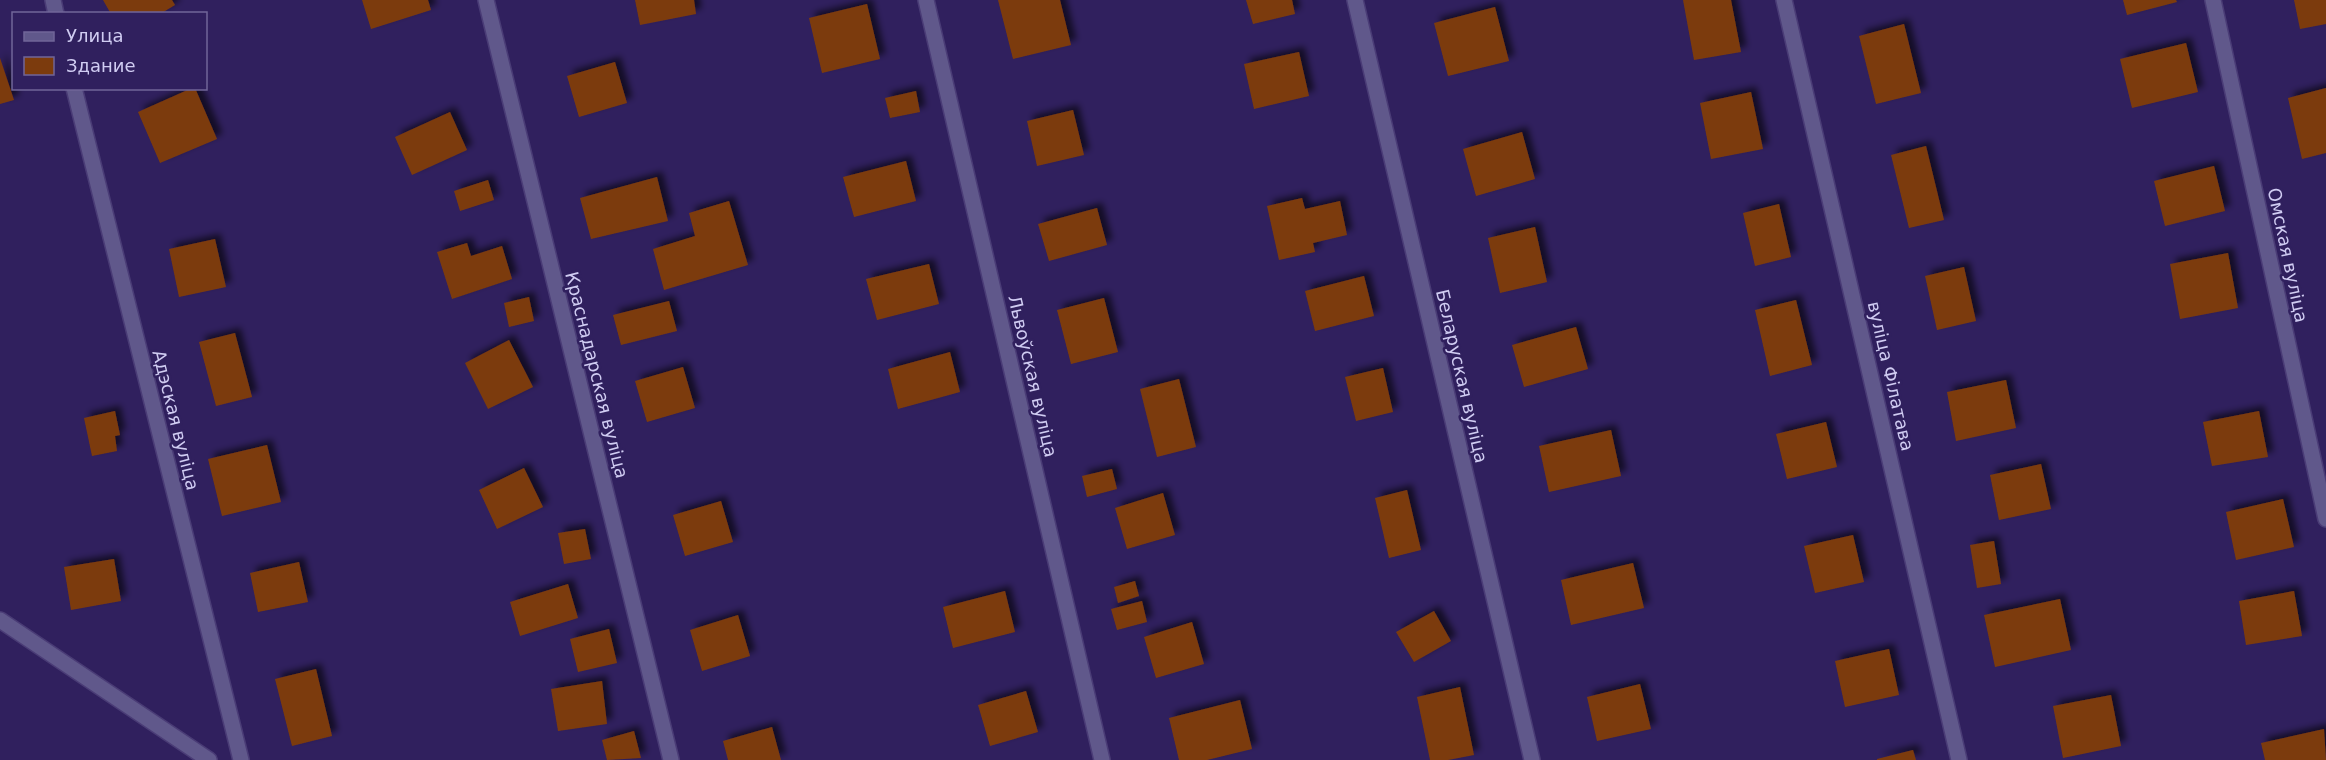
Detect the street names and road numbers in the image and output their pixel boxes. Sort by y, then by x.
street label: Омская вуліца [2263,186,2313,324]
street label: Краснадарская вуліца [561,269,633,481]
street label: Беларуская вуліца [1432,287,1492,465]
street label: Львоўская вуліца [1004,293,1062,459]
street label: вуліца Філатава [1864,299,1918,453]
street label: Адэская вуліца [148,348,204,492]

